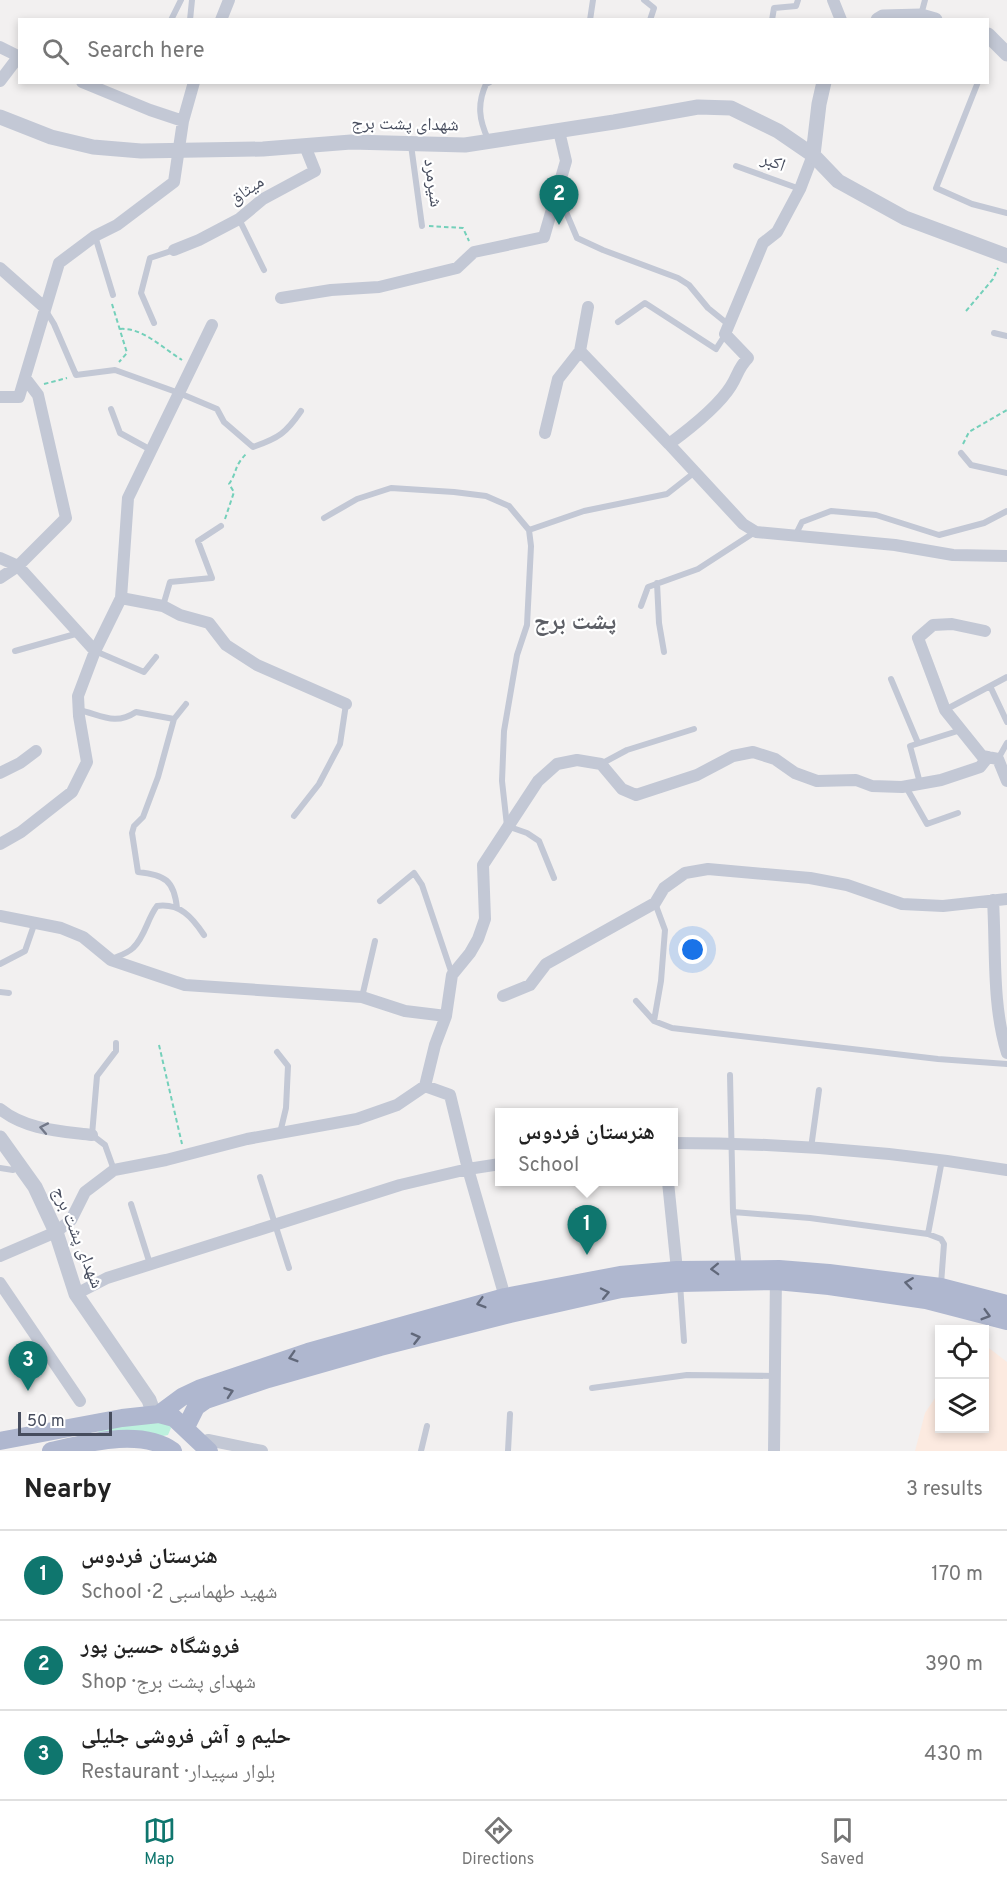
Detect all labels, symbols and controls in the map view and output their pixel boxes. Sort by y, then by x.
search box [18,18,989,84]
icon: search [39,35,72,68]
text: Search here [87,38,205,65]
street label: شهدای پشت برج [351,113,459,137]
street label: اکبر [757,148,788,178]
street label: شیرمرد [417,157,447,209]
street label: میثاق [225,171,269,211]
pin: 2 [540,176,578,225]
district label: پشت برج [534,608,616,638]
your location [678,935,707,964]
popup [495,1108,678,1186]
text: هنرستان فردوس [518,1120,655,1147]
one-way arrow [39,1122,49,1135]
text: School [518,1153,579,1179]
street label: شهدای پشت برج [46,1184,108,1292]
pin: 1 [568,1206,606,1255]
one-way arrow [710,1263,719,1275]
one-way arrow [904,1277,913,1289]
one-way arrow [600,1287,610,1300]
one-way arrow [476,1296,486,1309]
one-way arrow [980,1308,991,1320]
map controls [935,1325,989,1433]
button: locate [935,1325,989,1379]
one-way arrow [411,1332,421,1345]
pin: 3 [9,1342,48,1391]
one-way arrow [288,1350,299,1362]
button: layers [935,1379,989,1433]
one-way arrow [223,1387,234,1400]
scale bar [18,1409,112,1436]
text: 50 m [27,1412,65,1432]
text: Nearby [24,1474,112,1507]
text: 3 results [906,1477,983,1503]
text: هنرستان فردوس [81,1544,218,1571]
text: 1 [40,1562,48,1588]
text: 170 m [931,1562,983,1588]
text: School · شهید طهماسبی 2 [81,1580,277,1606]
text: فروشگاه حسین پور [81,1634,240,1661]
text: 2 [37,1652,50,1678]
text: 390 m [925,1652,983,1678]
text: Shop · شهدای پشت برج [81,1670,256,1696]
text: حلیم و آش فروشی جلیلی [81,1724,291,1751]
text: 3 [38,1742,50,1768]
text: 430 m [924,1742,983,1768]
text: Restaurant · بلوار سپیدار [81,1760,275,1786]
tab: Map [143,1814,176,1870]
tab: Directions [462,1814,534,1870]
tab: Saved [820,1814,864,1870]

